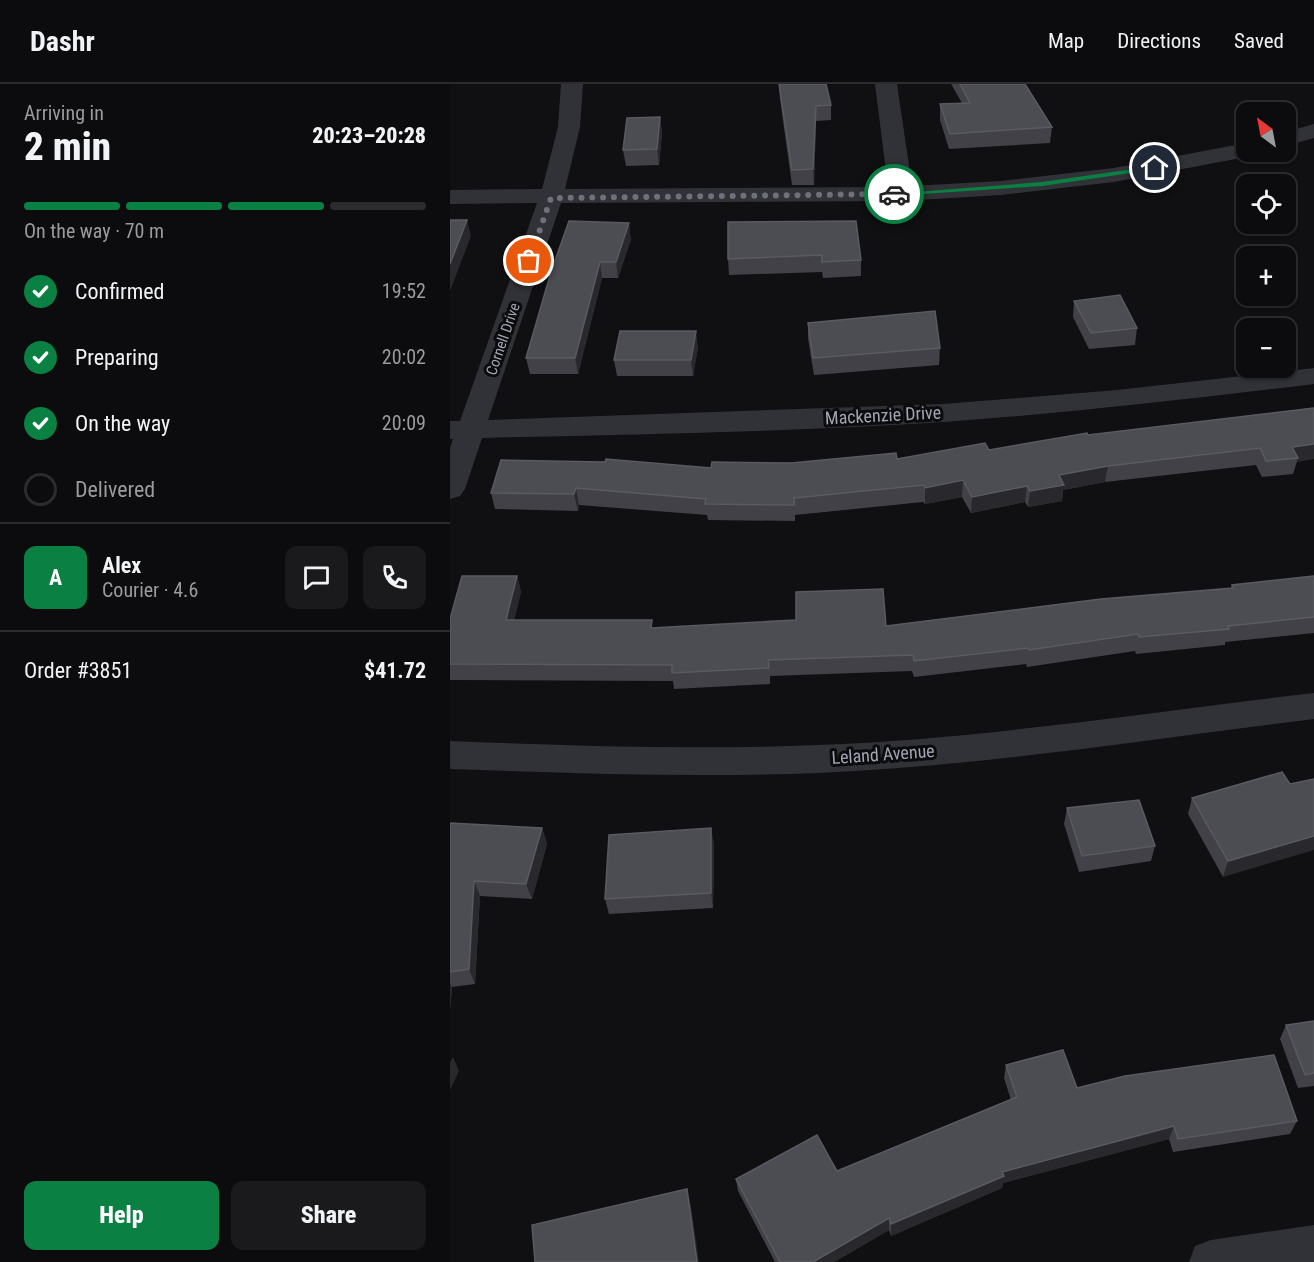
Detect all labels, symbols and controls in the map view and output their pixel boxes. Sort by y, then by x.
text: Dashr [30,25,95,58]
text: Map [1048,29,1084,53]
text: Directions [1117,29,1201,53]
text: Saved [1234,29,1284,53]
text: Arriving in [24,101,104,125]
north arrow [1236,102,1296,162]
map controls [1236,102,1296,378]
text: 20:23–20:28 [312,123,426,148]
text: 2 min [24,124,111,170]
pin [1129,142,1180,193]
icon: home [1138,151,1171,184]
courier [864,164,924,224]
button: locate [1236,174,1296,234]
icon: car [878,178,911,211]
text: On the way · 70 m [24,219,164,243]
pin [503,235,554,286]
icon: bag [512,244,545,277]
button: + [1236,246,1296,306]
icon: check [24,275,57,308]
text: Confirmed [75,279,164,304]
text: 19:52 [382,279,426,303]
street label: Cornell Drive [482,301,524,377]
button: − [1236,318,1296,378]
icon: check [24,341,57,374]
text: Preparing [75,345,159,370]
text: 20:02 [382,345,426,369]
street label: Mackenzie Drive [824,401,942,429]
icon: check [24,407,57,440]
text: On the way [75,411,170,436]
text: 20:09 [382,411,426,435]
text: Delivered [75,477,155,502]
button: chat [285,546,348,609]
button: phone [363,546,426,609]
text: Alex [102,553,141,578]
text: A [49,565,62,590]
text: Courier · 4.6 [102,578,198,602]
text: Order #3851 [24,658,132,683]
text: $41.72 [364,658,426,683]
street label: Leland Avenue [831,740,935,768]
button: Help [24,1181,219,1250]
button: Share [231,1181,426,1250]

